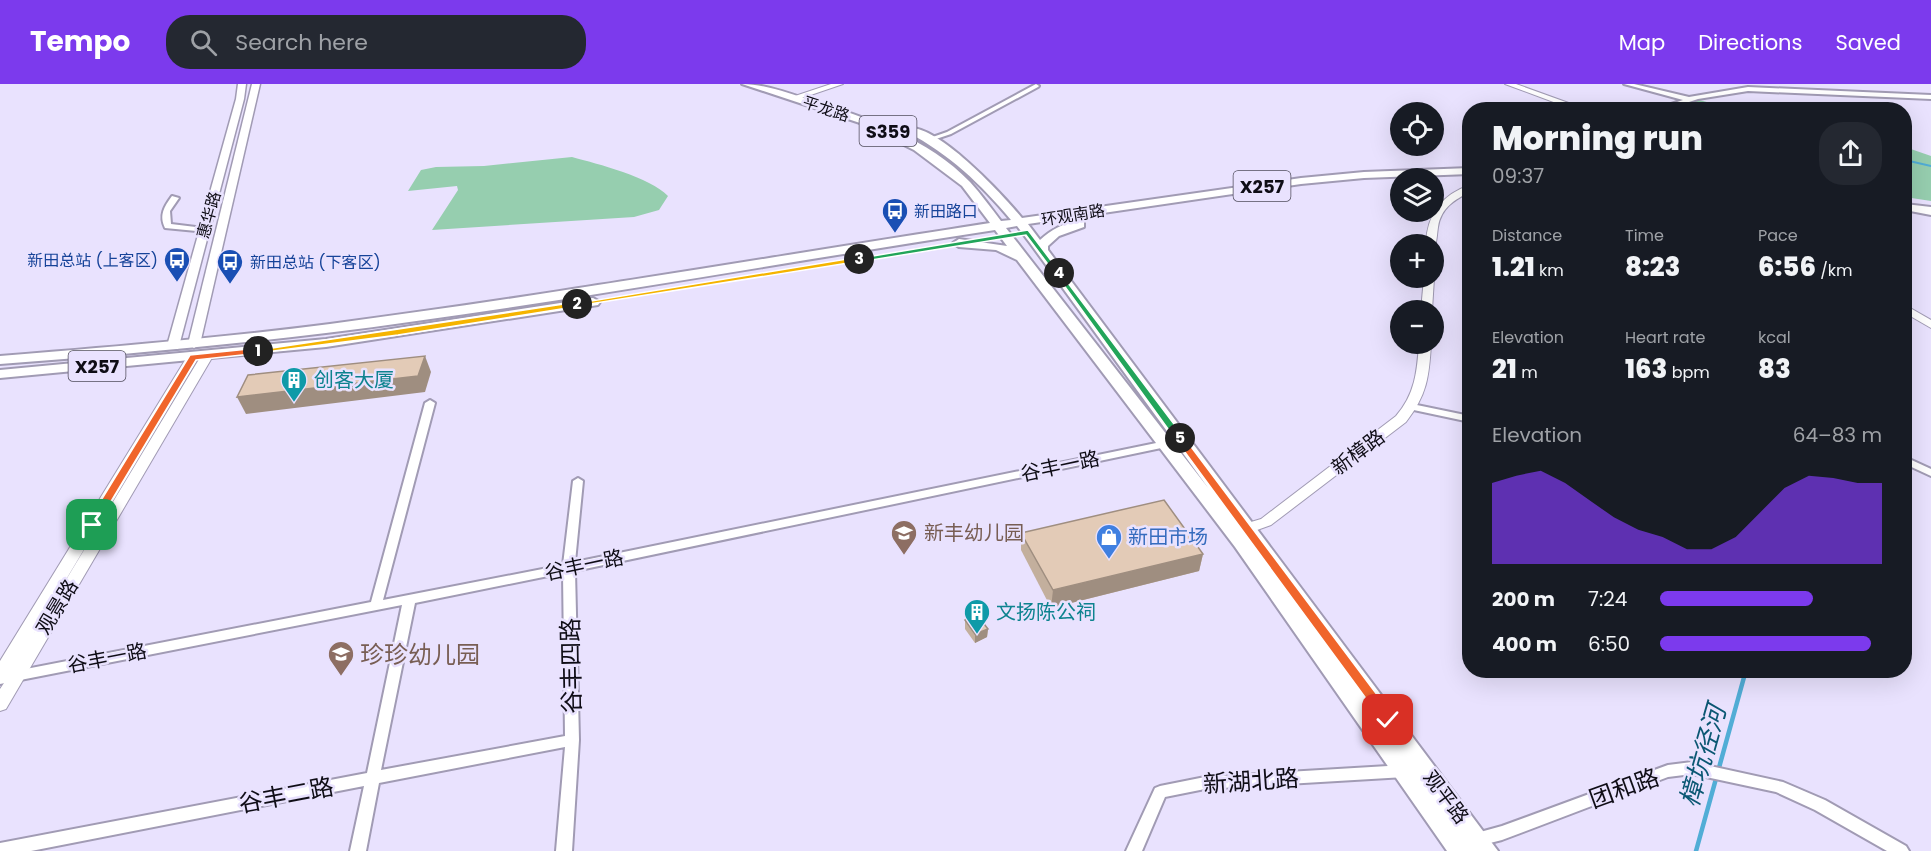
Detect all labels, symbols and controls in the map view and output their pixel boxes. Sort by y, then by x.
search box [166,15,586,69]
text: Tempo [30,22,130,61]
icon: search [187,26,220,59]
text: Search here [235,27,368,58]
text: Map [1619,28,1665,57]
text: Directions [1698,28,1802,57]
text: Saved [1835,28,1901,57]
street label: 平龙路 [800,91,852,127]
map controls [1390,102,1444,354]
button: locate [1390,102,1444,156]
text: Morning run [1492,115,1703,162]
road number: S359 [860,116,916,146]
button: share [1819,122,1882,185]
text: 09:37 [1492,162,1544,190]
button: layers [1390,168,1444,222]
road number: X257 [1234,171,1290,201]
street label: 惠华路 [192,189,226,241]
bus stop icon: 新田路口 [880,196,910,234]
street label: 环观南路 [1040,199,1106,231]
place label: 新田路口 [914,200,978,223]
text: Distance [1492,224,1562,247]
text: Time [1625,224,1664,247]
text: Pace [1758,224,1798,247]
button: + [1390,234,1444,288]
pin: 3 [844,244,874,274]
bus stop icon: 新田总站 (上客区) [162,245,192,283]
bus stop icon: 新田总站 (下客区) [215,247,245,285]
text: 3 [854,247,864,270]
place label: 新田总站 (上客区) [27,249,158,272]
text: 1.21 [1492,249,1535,285]
text: 8:23 [1625,249,1680,285]
text: 6:56 [1758,249,1816,285]
place label: 新田总站 (下客区) [250,251,381,274]
pin: 4 [1044,258,1074,288]
text: km [1535,259,1564,282]
text: /km [1816,259,1853,282]
text: 4 [1054,261,1064,284]
pin: 2 [562,289,592,319]
text: 2 [572,292,582,315]
button: − [1390,300,1444,354]
text: Elevation [1492,326,1564,349]
text: Heart rate [1625,326,1705,349]
text: kcal [1758,326,1791,349]
pin: 1 [243,336,273,366]
text: 1 [255,339,261,362]
road number: X257 [68,351,126,381]
text: 21 [1492,351,1517,387]
text: 163 [1625,351,1667,387]
text: 83 [1758,351,1791,387]
text: m [1517,361,1538,384]
text: bpm [1667,361,1710,384]
building icon: 创客大厦 [279,365,309,403]
place label: 创客大厦 [314,366,394,394]
text: Elevation [1492,421,1582,449]
text: 64–83 m [1793,421,1882,449]
pin: 5 [1165,423,1195,453]
street label: 新樟路 [1326,423,1390,481]
text: 5 [1175,426,1185,449]
street label: 谷丰一路 [1018,444,1102,488]
pin [66,499,117,550]
icon: arrive [75,508,108,541]
school or university icon: 新丰幼儿园 [889,518,919,556]
place label: 新丰幼儿园 [924,519,1024,547]
shop icon: 新田市场 [1094,522,1124,560]
place label: 新田市场 [1128,523,1208,551]
street label: 谷丰一路 [542,543,626,587]
street label: 观景路 [30,574,84,640]
text: 200 m [1492,585,1555,613]
text: 7:24 [1588,585,1627,613]
building icon: 文扬陈公祠 [962,597,992,635]
place label: 文扬陈公祠 [996,598,1096,626]
street label: 谷丰四路 [554,618,588,714]
text: 400 m [1492,630,1557,658]
text: 6:50 [1588,630,1630,658]
street label: 谷丰一路 [65,637,149,679]
place label: 珍珍幼儿园 [360,638,480,671]
school or university icon: 珍珍幼儿园 [326,639,356,677]
pin [1362,694,1413,745]
water label: 樟坑径河 [1671,696,1736,811]
icon: check [1371,703,1404,736]
street label: 团和路 [1585,760,1663,816]
street label: 新湖北路 [1202,761,1300,801]
street label: 观平路 [1417,765,1475,829]
street label: 谷丰二路 [236,770,336,820]

